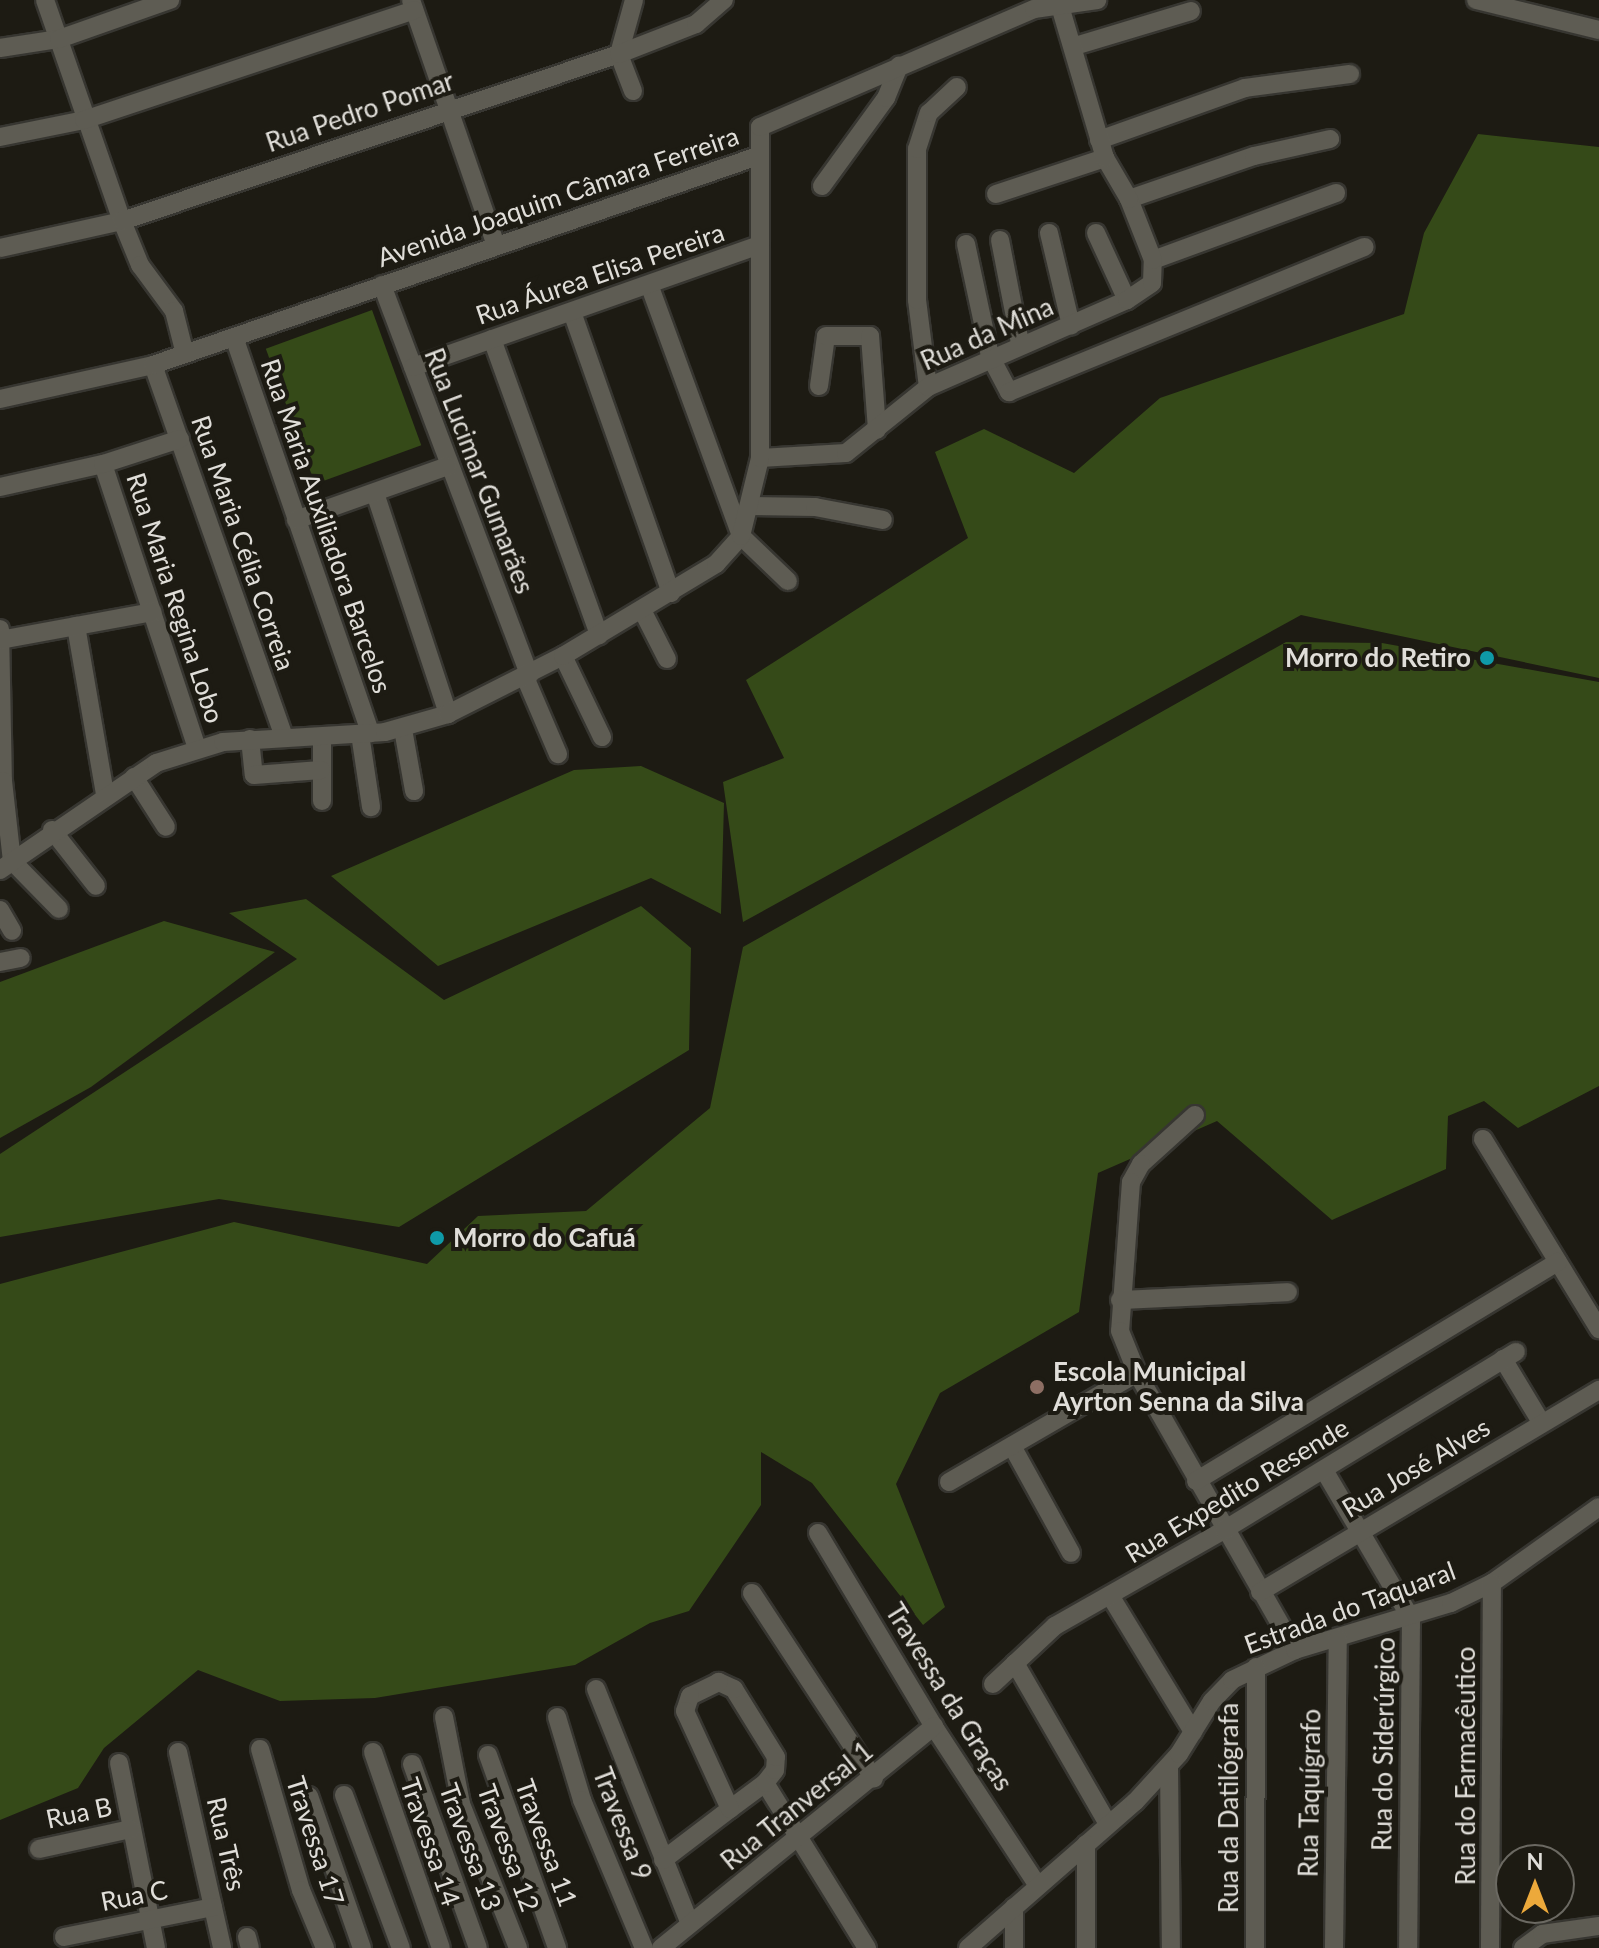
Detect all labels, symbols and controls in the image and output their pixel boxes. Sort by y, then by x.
street label: Rua Pedro Pomar [262,65,458,159]
street label: Avenida Joaquim Câmara Ferreira [373,120,743,274]
street label: Rua Áurea Elisa Pereira [471,217,729,331]
street label: Rua da Mina [916,291,1058,377]
street label: Rua Lucimar Gumarães [418,344,540,598]
street label: Rua Maria Auxiliadora Barcelos [254,354,398,698]
street label: Rua Maria Célia Correia [185,411,301,675]
street label: Rua Maria Regina Lobo [120,469,230,727]
place label: Morro do Retiro [1285,642,1471,674]
marker: Morro do Retiro [1478,649,1496,667]
place label: Morro do Cafuá [453,1222,636,1254]
marker: Morro do Cafuá [428,1229,446,1247]
place label: Escola Municipal Ayrton Senna da Silva [1053,1356,1304,1418]
marker: Escola Municipal Ayrton Senna da Silva [1028,1378,1046,1396]
street label: Rua José Alves [1336,1411,1496,1525]
street label: Rua Expedito Resende [1120,1412,1354,1570]
street label: Estrada do Taquaral [1240,1555,1460,1661]
street label: Travessa da Graças [879,1598,1019,1796]
street label: Rua do Siderúrgico [1367,1637,1401,1851]
street label: Rua do Farmacêutico [1450,1647,1482,1885]
street label: Rua da Datilógrafa [1213,1703,1245,1913]
street label: Rua Taquígrafo [1293,1708,1327,1878]
street label: Rua Tranversal 1 [715,1735,879,1877]
street label: Travessa 9 [586,1763,658,1885]
street label: Travessa 17 [280,1773,350,1909]
street label: Travessa 14 [394,1774,466,1910]
street label: Travessa 11 [509,1775,583,1911]
street label: Travessa 13 [433,1779,507,1915]
street label: Travessa 12 [471,1780,545,1916]
street label: Rua B [43,1791,115,1835]
street label: Rua Três [200,1794,252,1894]
north arrow [1495,1844,1575,1924]
text: N [1527,1848,1543,1875]
street label: Rua C [98,1874,170,1918]

